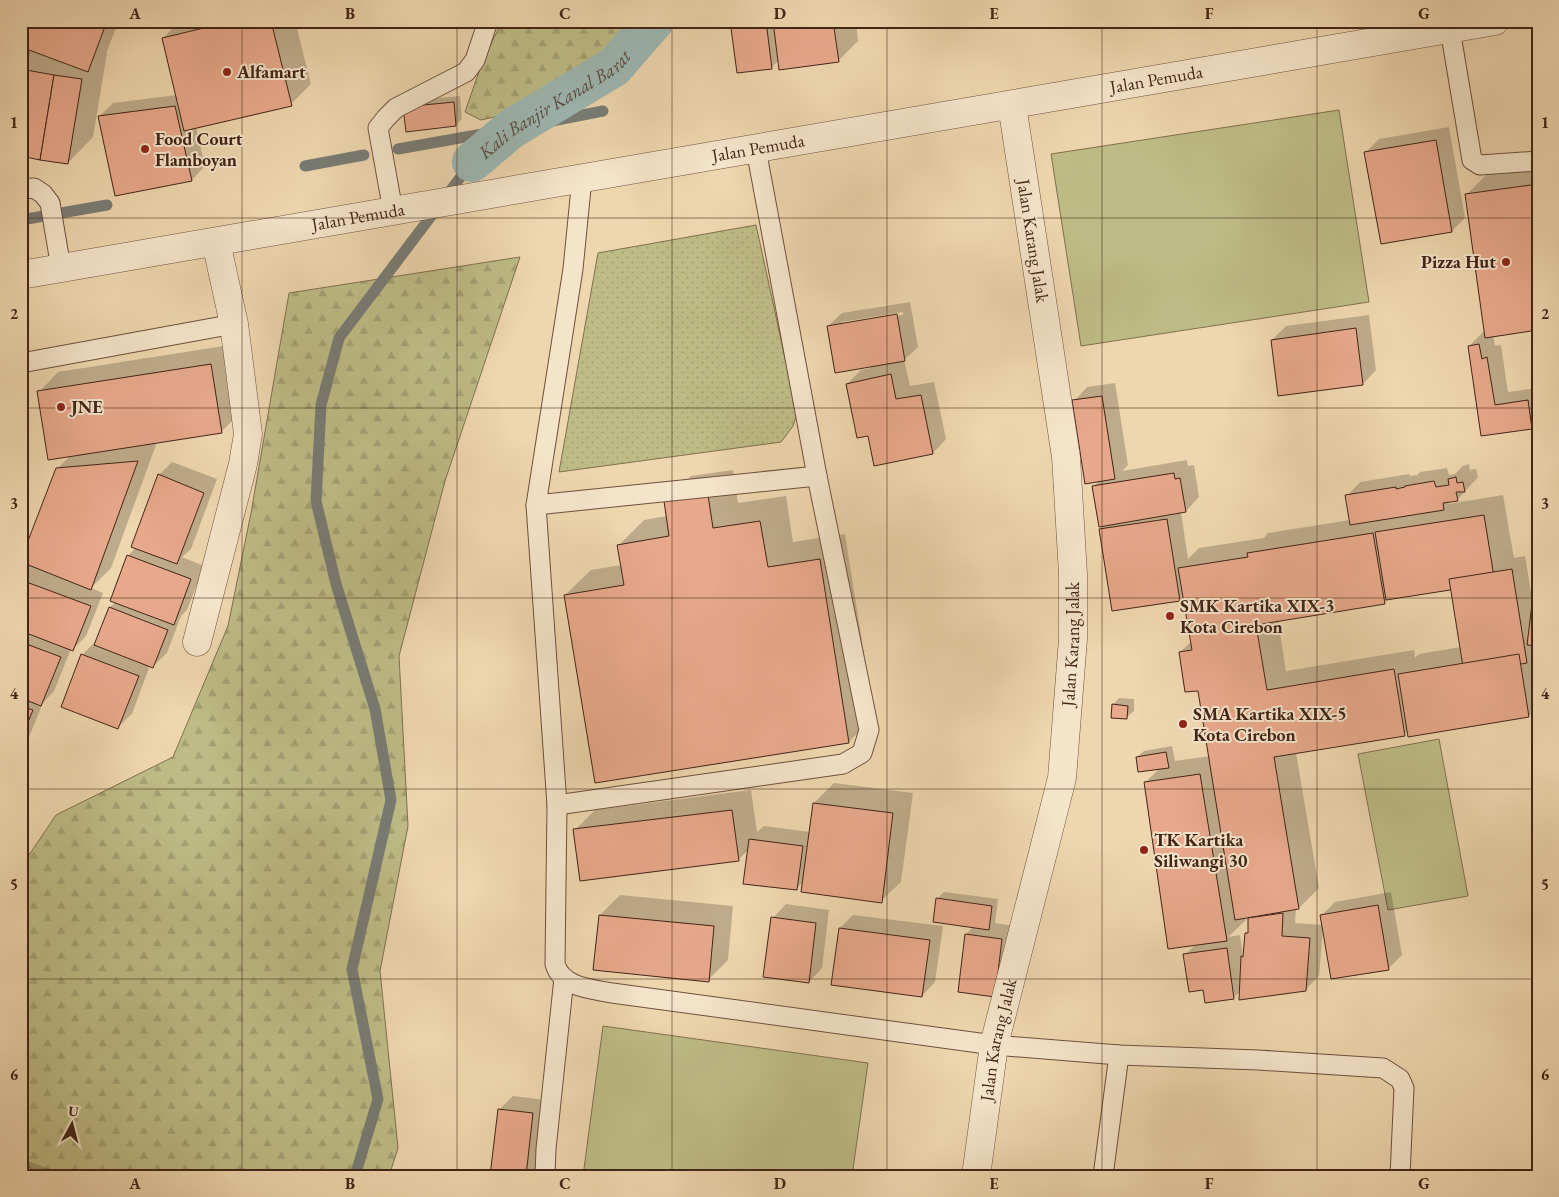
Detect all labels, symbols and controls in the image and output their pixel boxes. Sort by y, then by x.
text: A [128,3,141,24]
text: B [345,3,355,24]
text: C [559,3,571,24]
text: D [774,3,786,24]
text: E [989,3,999,24]
text: F [1205,3,1214,24]
text: G [1418,3,1430,24]
water label: Kali Banjir Kanal Barat [472,43,637,165]
street label: Jalan Pemuda [1106,59,1205,99]
place label: Alfamart [236,60,306,83]
marker: Alfamart [221,66,233,78]
text: 1 [10,112,18,133]
text: 1 [1541,112,1549,133]
place label: Food Court Flamboyan [155,127,243,171]
street label: Jalan Pemuda [708,128,807,167]
marker: Food Court Flamboyan [139,143,151,155]
street label: Jalan Karang Jalak [1012,176,1055,305]
street label: Jalan Pemuda [308,197,407,236]
place label: Pizza Hut [1421,250,1496,273]
marker: Pizza Hut [1500,256,1512,268]
text: 2 [10,303,19,324]
text: 2 [1541,303,1550,324]
place label: JNE [69,395,103,418]
marker: JNE [55,401,67,413]
text: 3 [10,493,18,514]
text: 3 [1541,493,1549,514]
street label: Jalan Karang Jalak [1056,581,1084,709]
place label: SMK Kartika XIX-3 Kota Cirebon [1180,594,1334,638]
marker: SMK Kartika XIX-3 Kota Cirebon [1164,610,1176,622]
text: 4 [10,683,19,704]
text: 4 [1541,683,1550,704]
place label: SMA Kartika XIX-5 Kota Cirebon [1193,702,1347,746]
marker: SMA Kartika XIX-5 Kota Cirebon [1177,718,1189,730]
place label: TK Kartika Siliwangi 30 [1154,828,1248,872]
marker: TK Kartika Siliwangi 30 [1138,844,1150,856]
text: 5 [10,874,18,895]
text: 5 [1541,874,1549,895]
street label: Jalan Karang Jalak [974,975,1022,1105]
text: 6 [10,1064,19,1085]
text: 6 [1541,1064,1550,1085]
north arrow [48,1100,98,1150]
text: U [67,1102,80,1121]
text: A [128,1173,141,1194]
text: B [345,1173,355,1194]
text: C [559,1173,571,1194]
text: D [774,1173,786,1194]
text: E [989,1173,999,1194]
text: F [1205,1173,1214,1194]
text: G [1418,1173,1430,1194]

